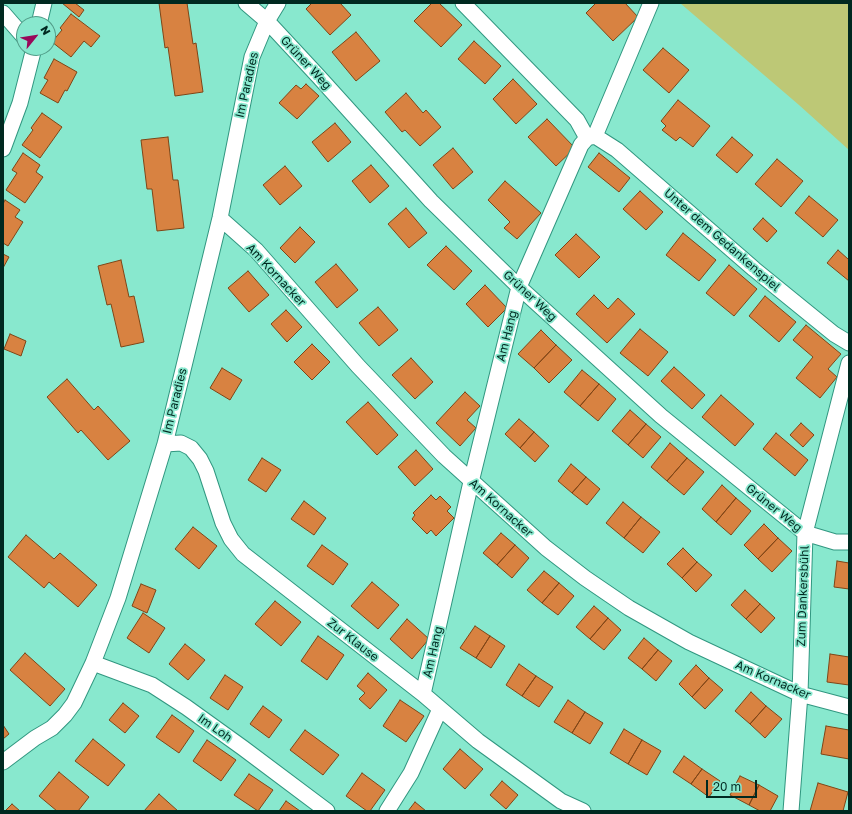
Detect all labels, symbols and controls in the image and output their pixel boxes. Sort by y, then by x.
north arrow [16,16,56,56]
text: N [38,23,54,37]
street label: Grüner Weg [278,33,334,93]
street label: Im Paradies [232,51,262,119]
street label: Unter dem Gedankenspiel [661,186,783,294]
street label: Am Kornacker [243,241,309,309]
street label: Grüner Weg [500,268,560,324]
street label: Am Hang [494,309,520,363]
street label: Im Paradies [160,367,190,435]
street label: Am Kornacker [466,476,536,540]
street label: Grüner Weg [743,481,805,535]
street label: Zum Dankersbühl [794,545,812,647]
street label: Zur Klause [324,615,382,665]
street label: Am Hang [420,625,446,679]
street label: Am Kornacker [733,658,813,702]
street label: Im Loh [195,711,235,745]
scale bar [708,772,759,798]
text: 20 m [713,779,741,794]

